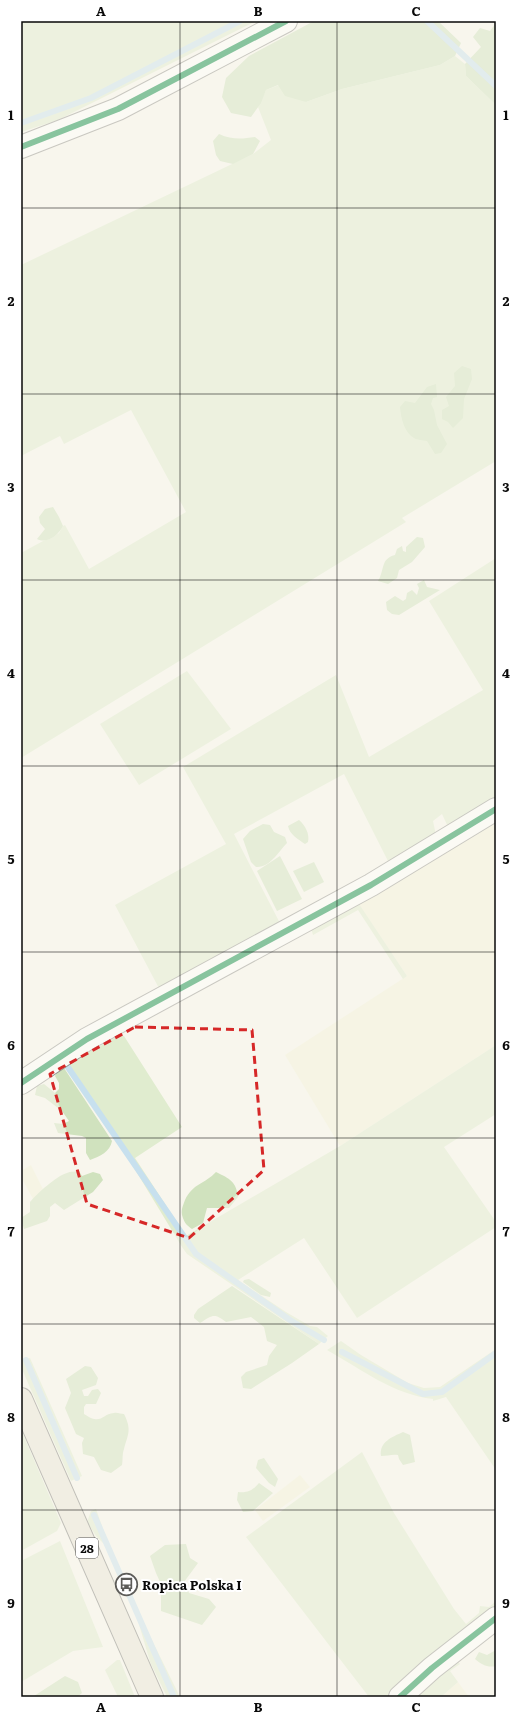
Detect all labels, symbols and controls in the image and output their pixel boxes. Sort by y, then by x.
text: A [96,1,106,20]
text: B [254,1,263,20]
text: C [411,1,421,20]
text: 1 [8,105,14,124]
text: 1 [503,105,509,124]
text: 2 [8,291,15,310]
text: 2 [503,291,510,310]
text: 3 [7,477,15,496]
text: 3 [502,477,510,496]
text: 4 [7,663,15,682]
text: 4 [502,663,510,682]
text: 5 [7,849,15,868]
text: 5 [502,849,510,868]
text: 6 [7,1035,15,1054]
text: 6 [502,1035,510,1054]
text: 7 [7,1221,15,1240]
text: 7 [502,1221,510,1240]
text: 8 [7,1407,15,1426]
text: 8 [502,1407,510,1426]
road number: 28 [76,1538,98,1558]
bus stop icon: Ropica Polska I [113,1571,139,1597]
place label: Ropica Polska I [142,1575,242,1594]
text: 9 [7,1593,15,1612]
text: 9 [502,1593,510,1612]
text: A [96,1697,106,1716]
text: B [254,1697,263,1716]
text: C [411,1697,421,1716]

